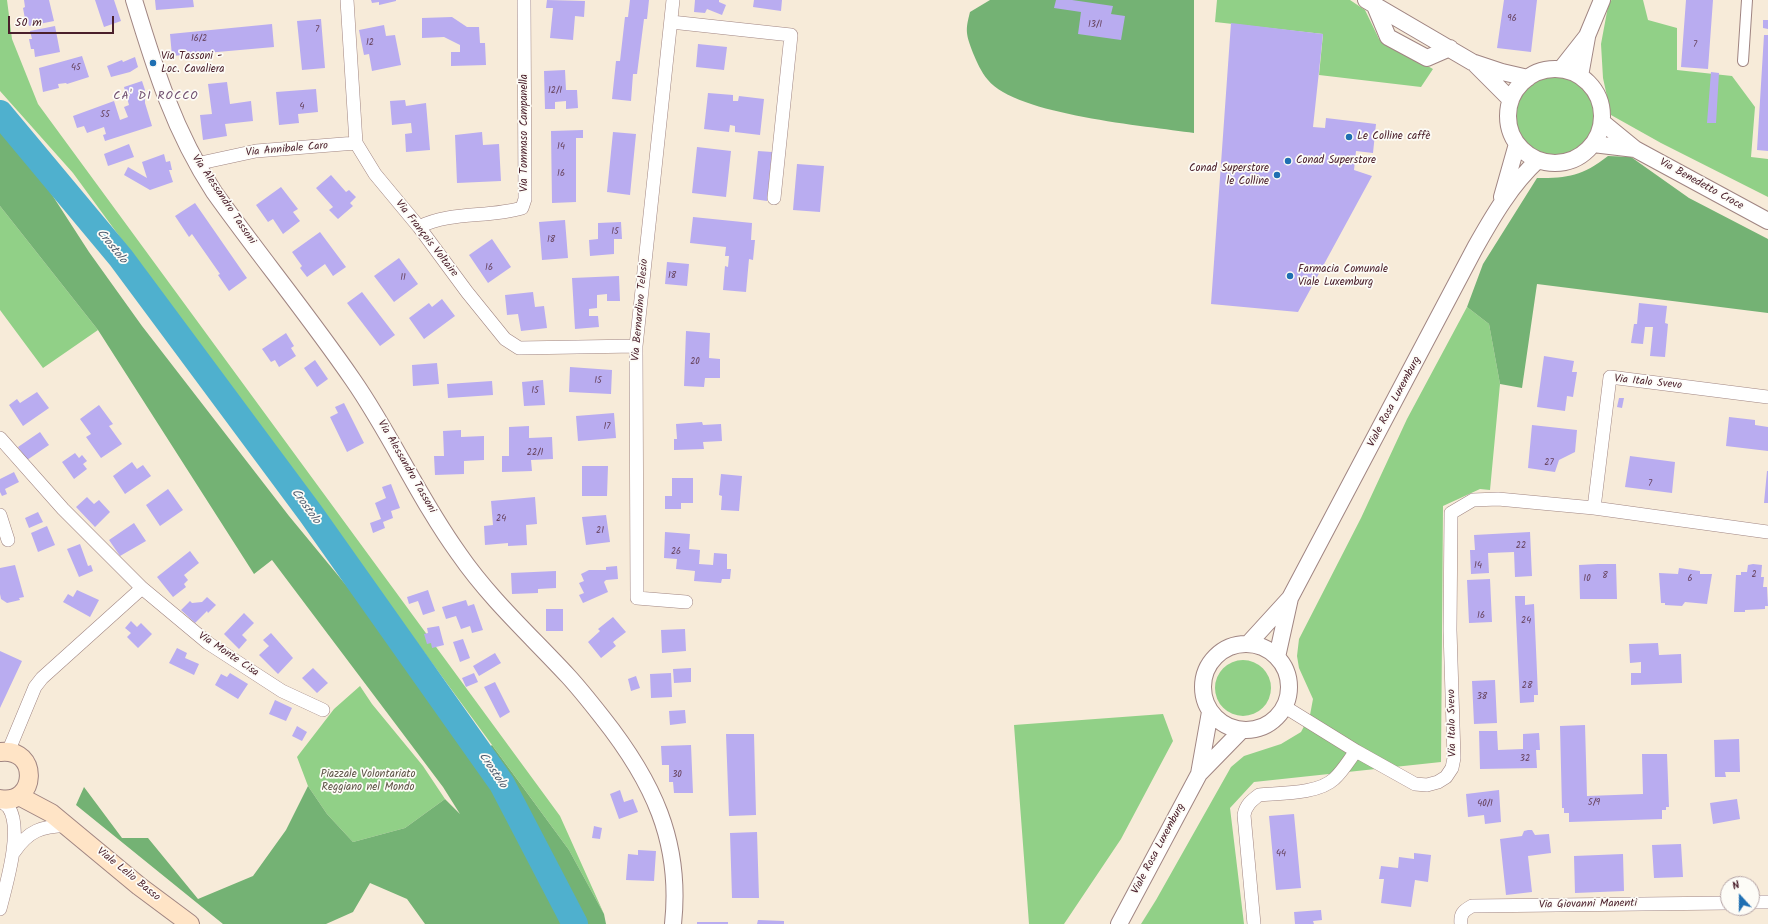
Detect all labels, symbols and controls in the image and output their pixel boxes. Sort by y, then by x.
scale bar [10,8,116,34]
text: 50 m [15,13,42,32]
house number: 96 [1507,14,1517,24]
house number: 13/1 [1088,20,1102,30]
house number: 7 [315,25,319,35]
house number: 16/2 [191,34,207,44]
house number: 12 [366,38,374,48]
house number: 7 [1693,40,1697,50]
place label: Via Tassoni - Loc. Cavaliera [161,50,225,76]
marker: Via Tassoni - Loc. Cavaliera [148,58,158,68]
house number: 45 [71,63,81,73]
street label: Via Tommaso Campanella [518,74,532,192]
house number: 12/1 [548,86,562,96]
district label: CA' DI ROCCO [113,90,199,104]
house number: 4 [300,102,304,112]
house number: 55 [100,110,110,120]
place label: Le Colline caffè [1357,130,1430,144]
marker: Le Colline caffè [1344,132,1354,142]
street label: Via Annibale Caro [245,140,329,160]
house number: 14 [557,142,565,152]
street label: Via Alessandro Tassoni [188,153,258,247]
place label: Conad Superstore [1296,154,1376,168]
marker: Conad Superstore [1283,156,1293,166]
street label: Via Benedetto Croce [1657,156,1745,214]
place label: Conad Superstore le Colline [1189,162,1269,188]
house number: 16 [557,169,565,179]
marker: Conad Superstore le Colline [1272,170,1282,180]
street label: Via François Voltaire [392,198,460,280]
water label: Crostolo [93,227,129,267]
house number: 15 [611,227,619,237]
house number: 18 [547,235,555,245]
street label: Via Bernardino Telesio [630,258,652,362]
house number: 16 [485,263,493,273]
place label: Farmacia Comunale Viale Luxemburg [1298,263,1388,289]
house number: 18 [668,271,676,281]
marker: Farmacia Comunale Viale Luxemburg [1285,271,1295,281]
house number: 11 [400,273,406,283]
street label: Viale Rosa Luxemburg [1365,354,1425,450]
house number: 20 [690,357,700,367]
street label: Via Italo Svevo [1613,373,1683,393]
house number: 15 [594,376,602,386]
house number: 15 [531,386,539,396]
street label: Via Alessandro Tassoni [374,418,438,516]
house number: 17 [604,422,610,432]
house number: 22/1 [527,448,543,458]
house number: 27 [1544,458,1554,468]
house number: 7 [1648,479,1652,489]
water label: Crostolo [287,487,323,527]
house number: 24 [496,514,506,524]
house number: 21 [596,526,604,536]
house number: 22 [1516,541,1526,551]
house number: 26 [671,547,681,557]
house number: 14 [1474,561,1482,571]
house number: 2 [1751,570,1757,580]
house number: 8 [1602,571,1608,581]
house number: 10 [1583,574,1591,584]
house number: 6 [1687,574,1693,584]
house number: 16 [1477,611,1485,621]
house number: 24 [1521,616,1531,626]
street label: Via Monte Cisa [195,630,261,680]
house number: 28 [1522,681,1532,691]
street label: Via Italo Svevo [1446,689,1460,757]
house number: 38 [1477,692,1487,702]
water label: Crostolo [475,750,509,792]
house number: 32 [1520,754,1530,764]
park label: Piazzale Volontariato Reggiano nel Mondo [320,768,416,794]
house number: 30 [672,770,682,780]
house number: 5/9 [1588,798,1600,808]
house number: 40/1 [1477,799,1493,809]
street label: Viale Rosa Luxemburg [1129,801,1189,897]
street label: Viale Lelio Basso [94,845,162,905]
house number: 44 [1276,849,1286,859]
north arrow [1720,876,1760,916]
text: N [1730,876,1743,895]
street label: Via Giovanni Manenti [1539,898,1637,912]

